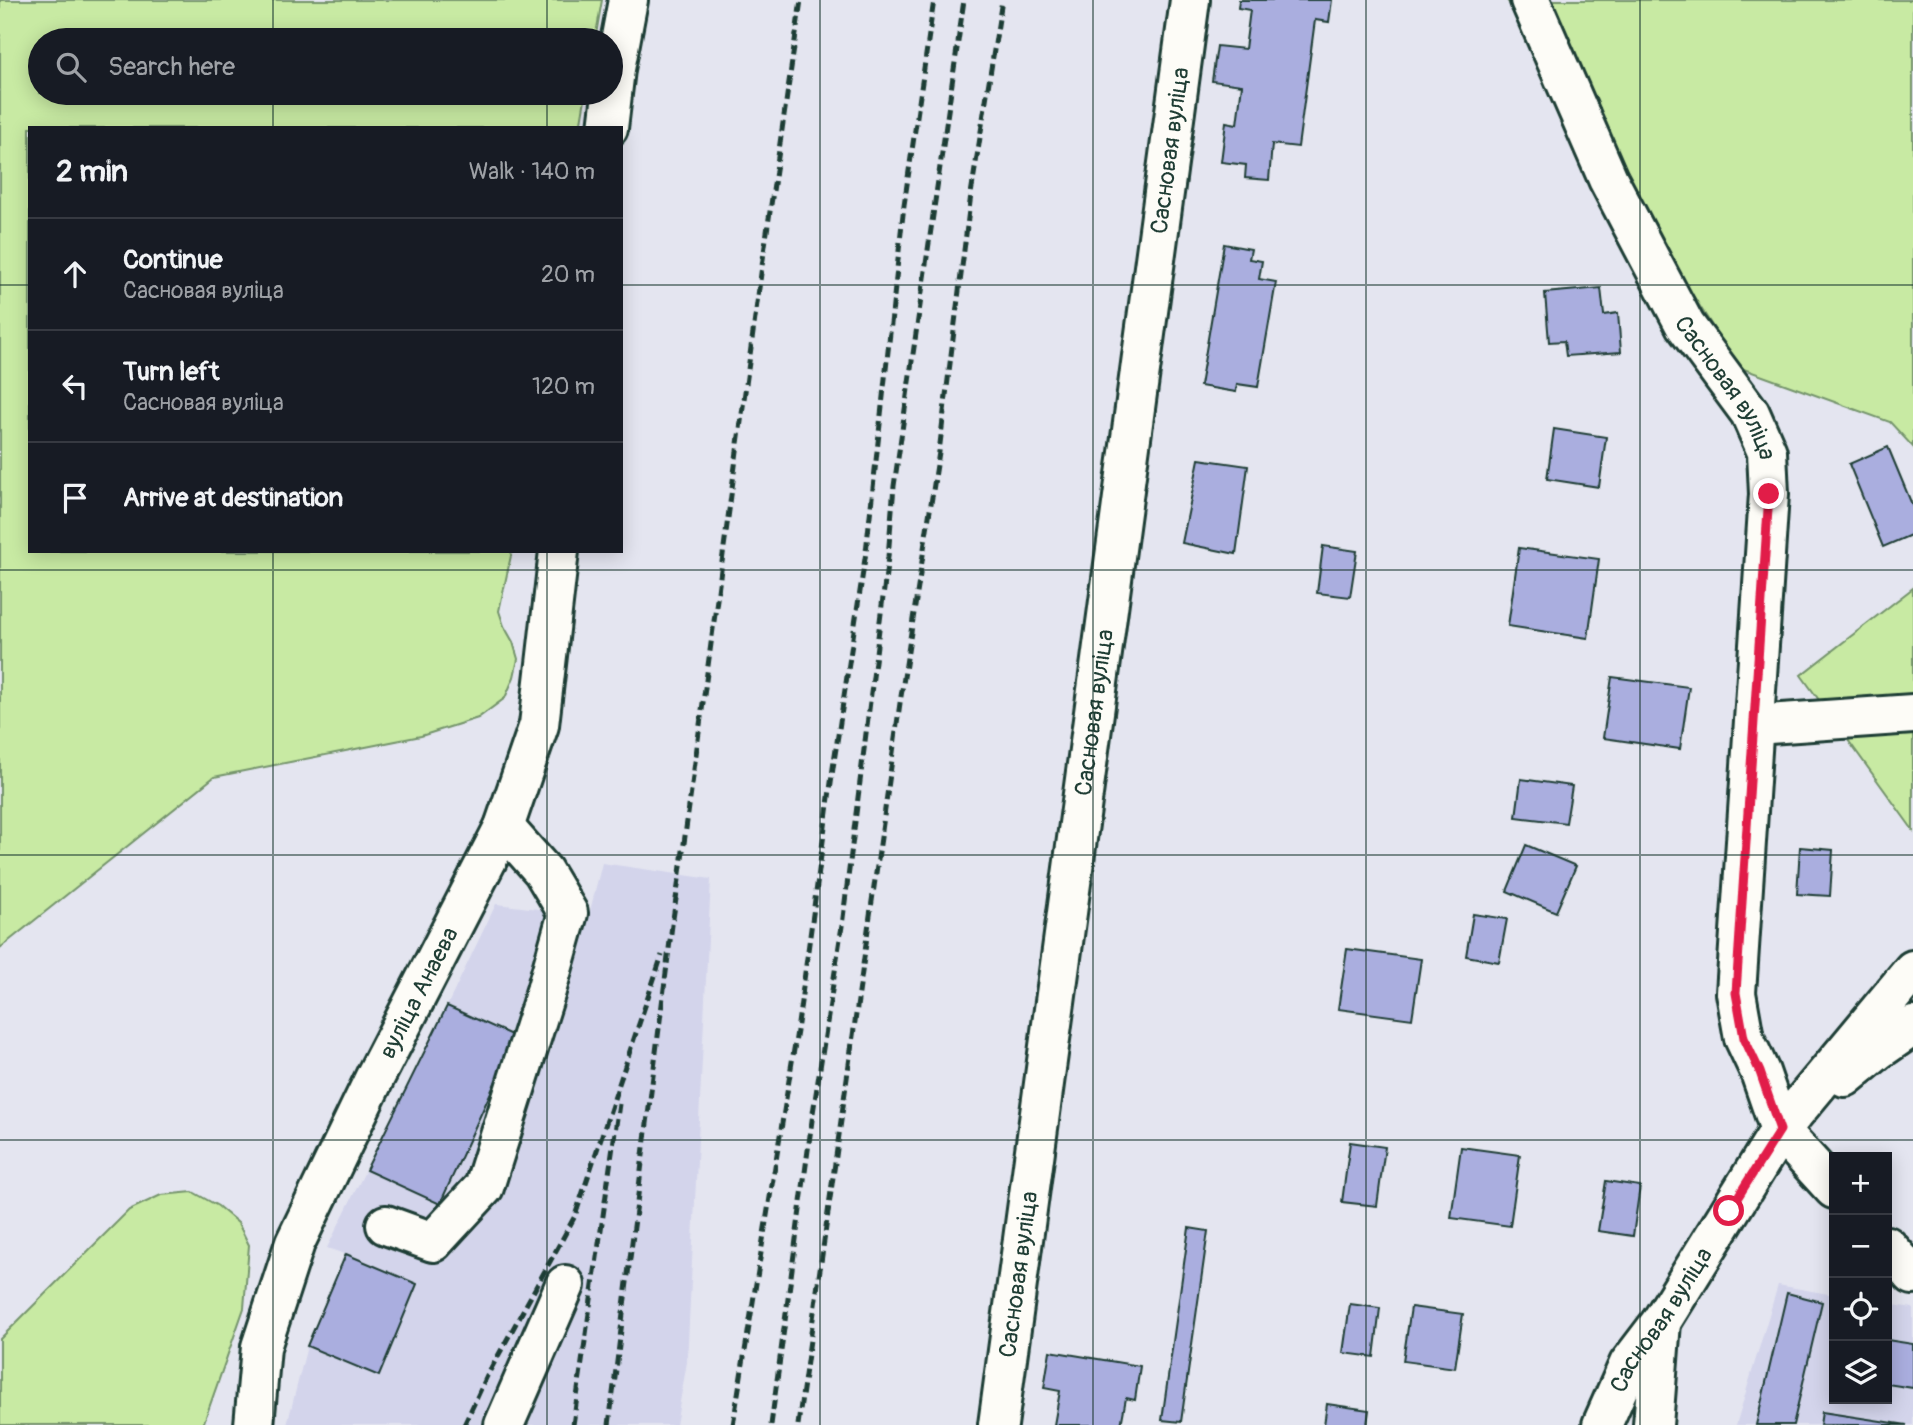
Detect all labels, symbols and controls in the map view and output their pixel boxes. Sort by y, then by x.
search box [28,28,623,105]
icon: search [52,48,90,86]
text: Search here [108,51,235,83]
street label: Сасновая вуліца [1145,66,1196,236]
text: 2 min [56,153,128,190]
text: Walk · 140 m [469,157,595,186]
text: Continue [123,244,223,276]
icon: ahead [56,255,94,293]
text: 20 m [541,260,595,289]
text: Сасновая вуліца [123,276,284,305]
street label: Сасновая вуліца [1668,311,1781,460]
text: Turn left [123,356,219,388]
icon: left [56,367,94,405]
text: 120 m [532,372,595,401]
text: Сасновая вуліца [123,388,284,417]
route end [1753,478,1784,509]
icon: arrive [56,479,94,517]
text: Arrive at destination [123,482,343,514]
street label: Сасновая вуліца [1069,627,1120,798]
street label: вуліца Анаева [373,922,465,1063]
map controls [1829,1152,1892,1404]
button: + [1829,1152,1892,1215]
street label: Сасновая вуліца [993,1189,1044,1359]
route start [1713,1195,1744,1226]
button: − [1829,1215,1892,1278]
street label: Сасновая вуліца [1604,1242,1719,1397]
button: locate [1829,1278,1892,1341]
button: layers [1829,1341,1892,1404]

